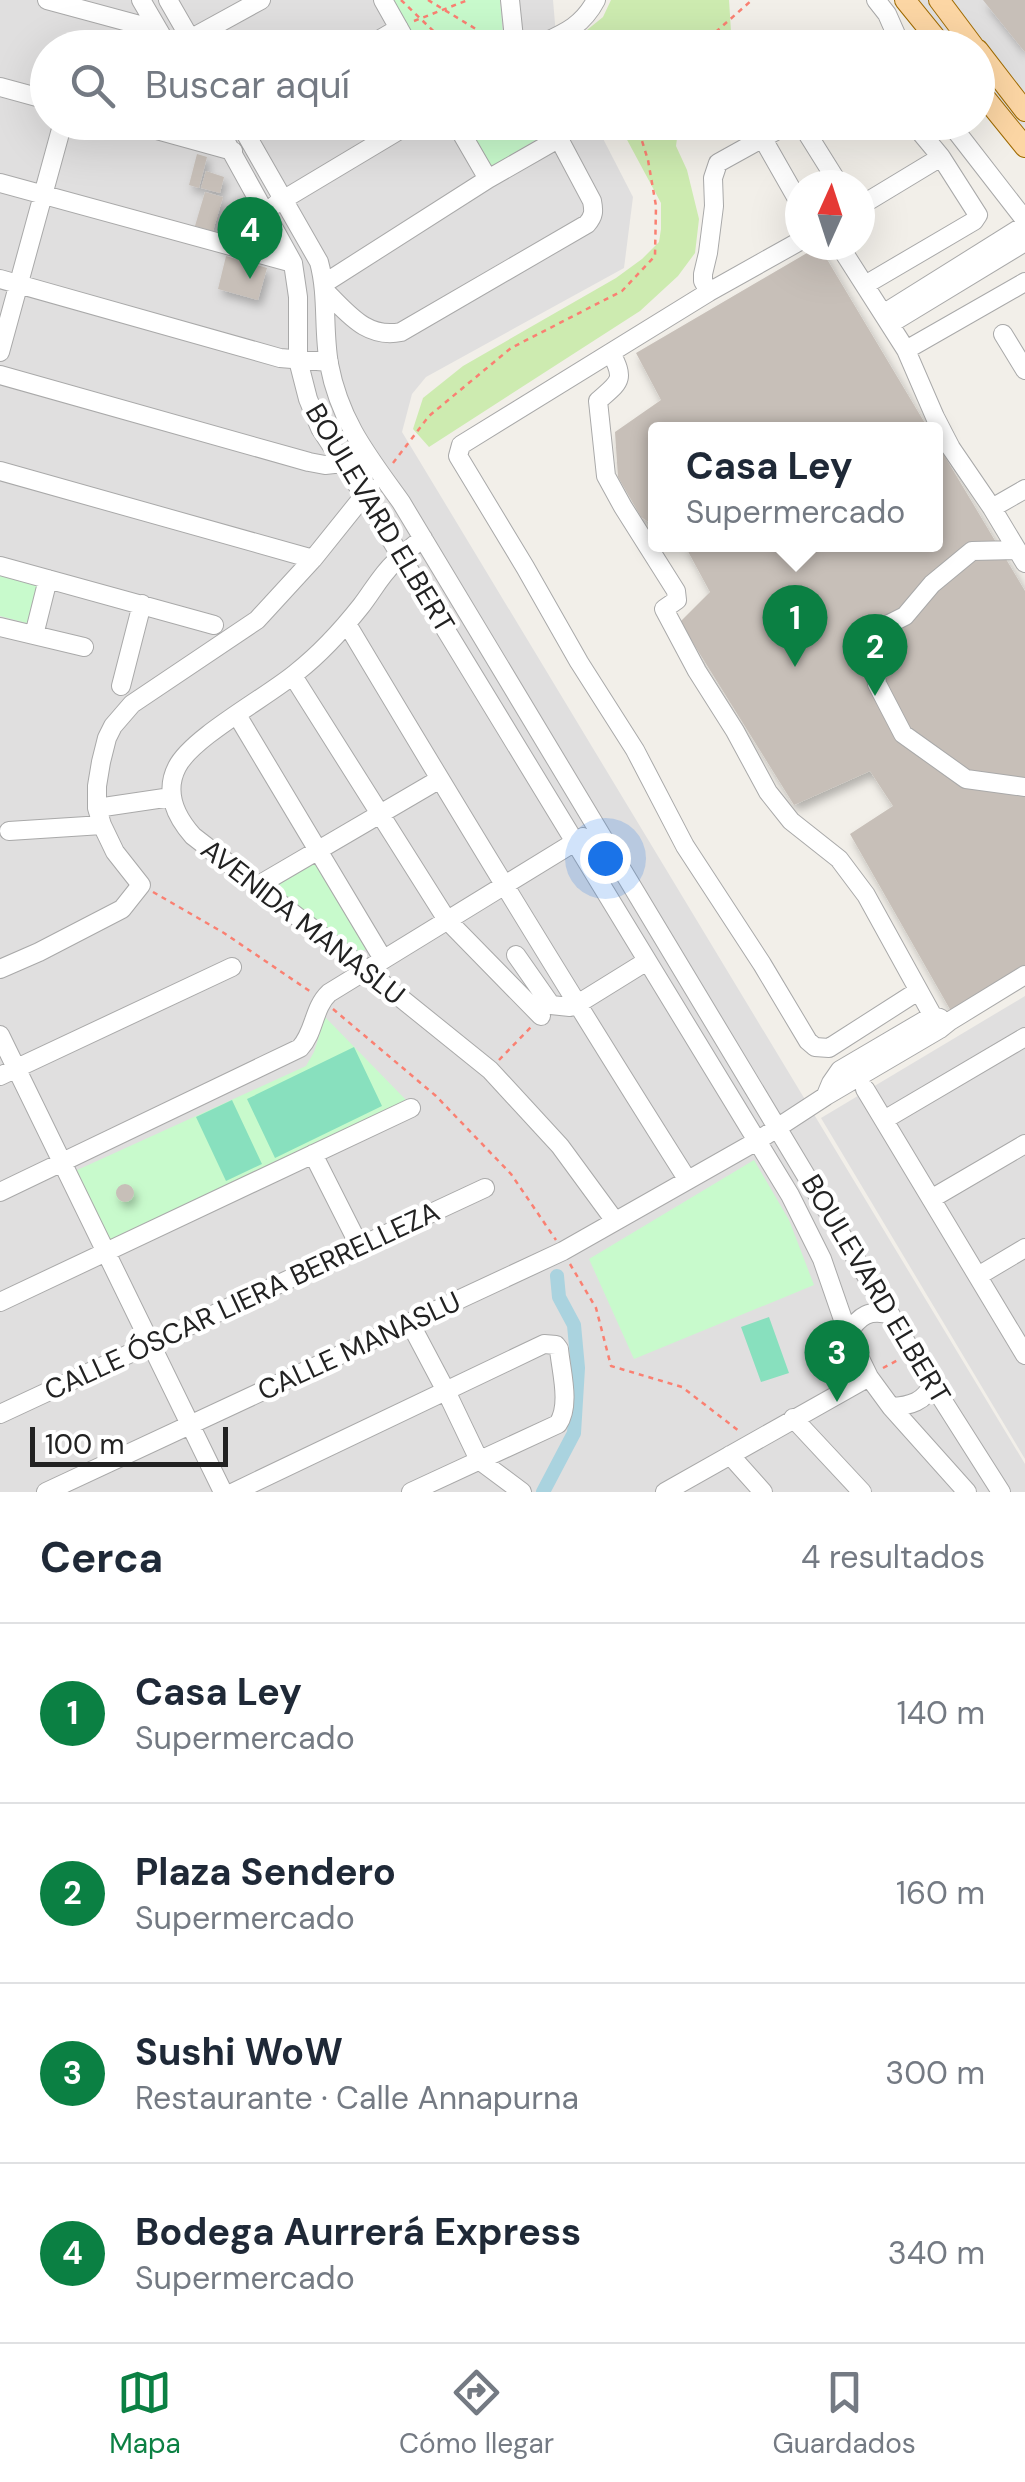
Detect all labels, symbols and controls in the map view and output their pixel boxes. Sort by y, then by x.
search box [30,30,995,140]
icon: search [65,58,120,113]
text: Buscar aquí [145,60,350,110]
north arrow [785,170,875,260]
pin: 4 [218,196,282,279]
street label: BOULEVARD ELBERT [297,397,463,639]
popup [648,422,943,552]
text: Casa Ley [686,441,853,491]
text: Supermercado [686,491,905,533]
pin: 1 [762,584,828,667]
pin: 2 [842,614,908,696]
street label: AVENIDA MANASLU [194,831,412,1013]
your location [580,833,631,884]
street label: BOULEVARD ELBERT [793,1168,959,1410]
street label: CALLE ÓSCAR LIERA BERRELLEZA [38,1193,446,1409]
street label: CALLE MANASLU [252,1283,466,1409]
pin: 3 [804,1320,870,1402]
scale bar [30,1422,228,1466]
text: 100 m [45,1426,124,1463]
text: Cerca [40,1530,163,1585]
text: 4 resultados [801,1536,985,1578]
text: Casa Ley [135,1667,302,1717]
text: 1 [67,1692,78,1734]
text: 140 m [897,1692,985,1734]
text: Supermercado [135,1717,355,1759]
text: Plaza Sendero [135,1847,396,1897]
text: 2 [63,1872,82,1914]
text: 160 m [896,1872,985,1914]
text: Supermercado [135,1897,355,1939]
text: Sushi WoW [135,2027,343,2077]
text: 3 [63,2052,82,2094]
text: 300 m [885,2052,985,2094]
text: Restaurante · Calle Annapurna [135,2077,579,2119]
text: Bodega Aurrerá Express [135,2207,581,2257]
text: 4 [62,2232,83,2274]
text: 340 m [888,2232,985,2274]
text: Supermercado [135,2257,355,2299]
tab: Mapa [109,2365,181,2462]
tab: Cómo llegar [399,2365,554,2462]
tab: Guardados [773,2365,916,2462]

